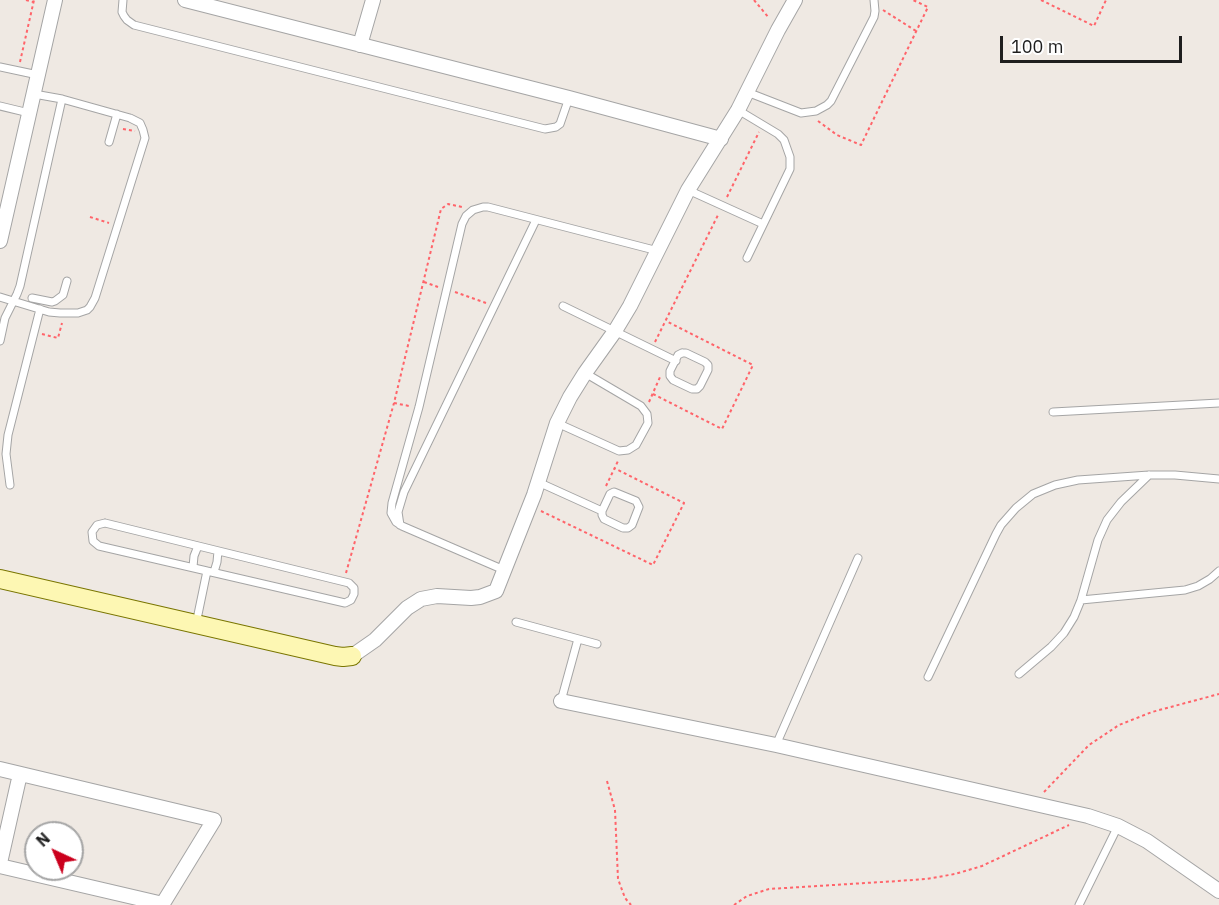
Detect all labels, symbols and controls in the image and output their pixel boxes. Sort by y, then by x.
scale bar [1003,24,1184,62]
text: 100 m [1011,35,1063,58]
north arrow [24,821,84,881]
text: N [32,828,54,851]

